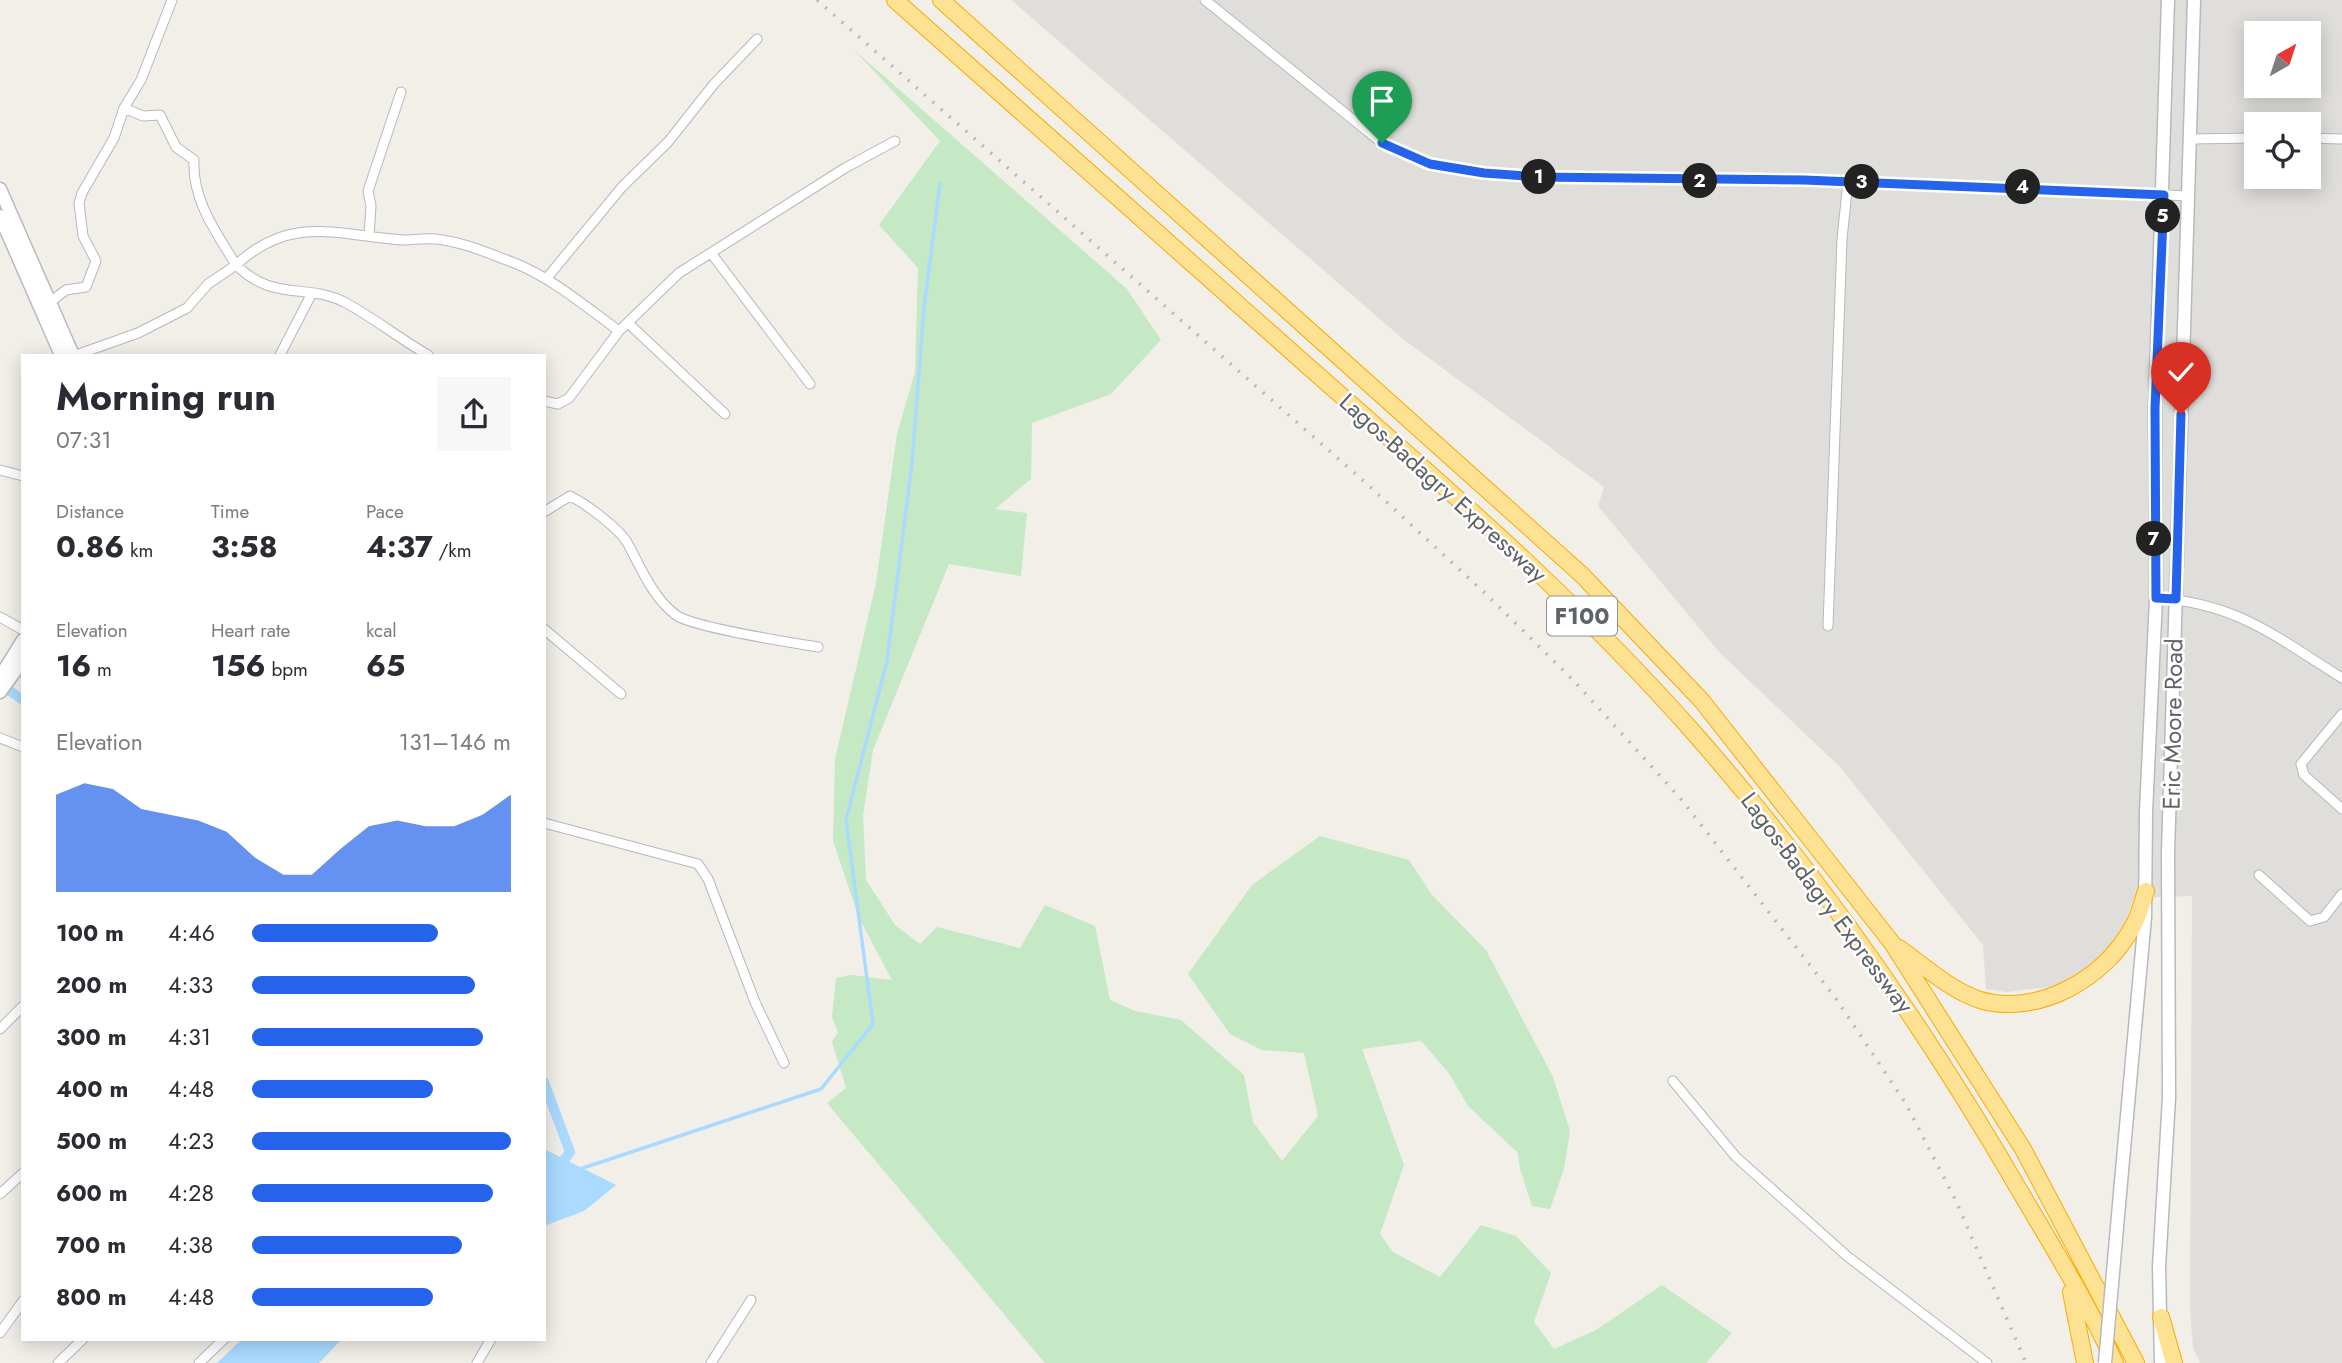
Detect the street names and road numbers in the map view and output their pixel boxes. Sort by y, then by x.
street label: Lagos-Badagry Expressway [1332,385,1555,591]
road number: F100 [1547,596,1617,636]
street label: Eric Moore Road [2154,638,2191,810]
street label: Lagos-Badagry Expressway [1732,785,1923,1021]

